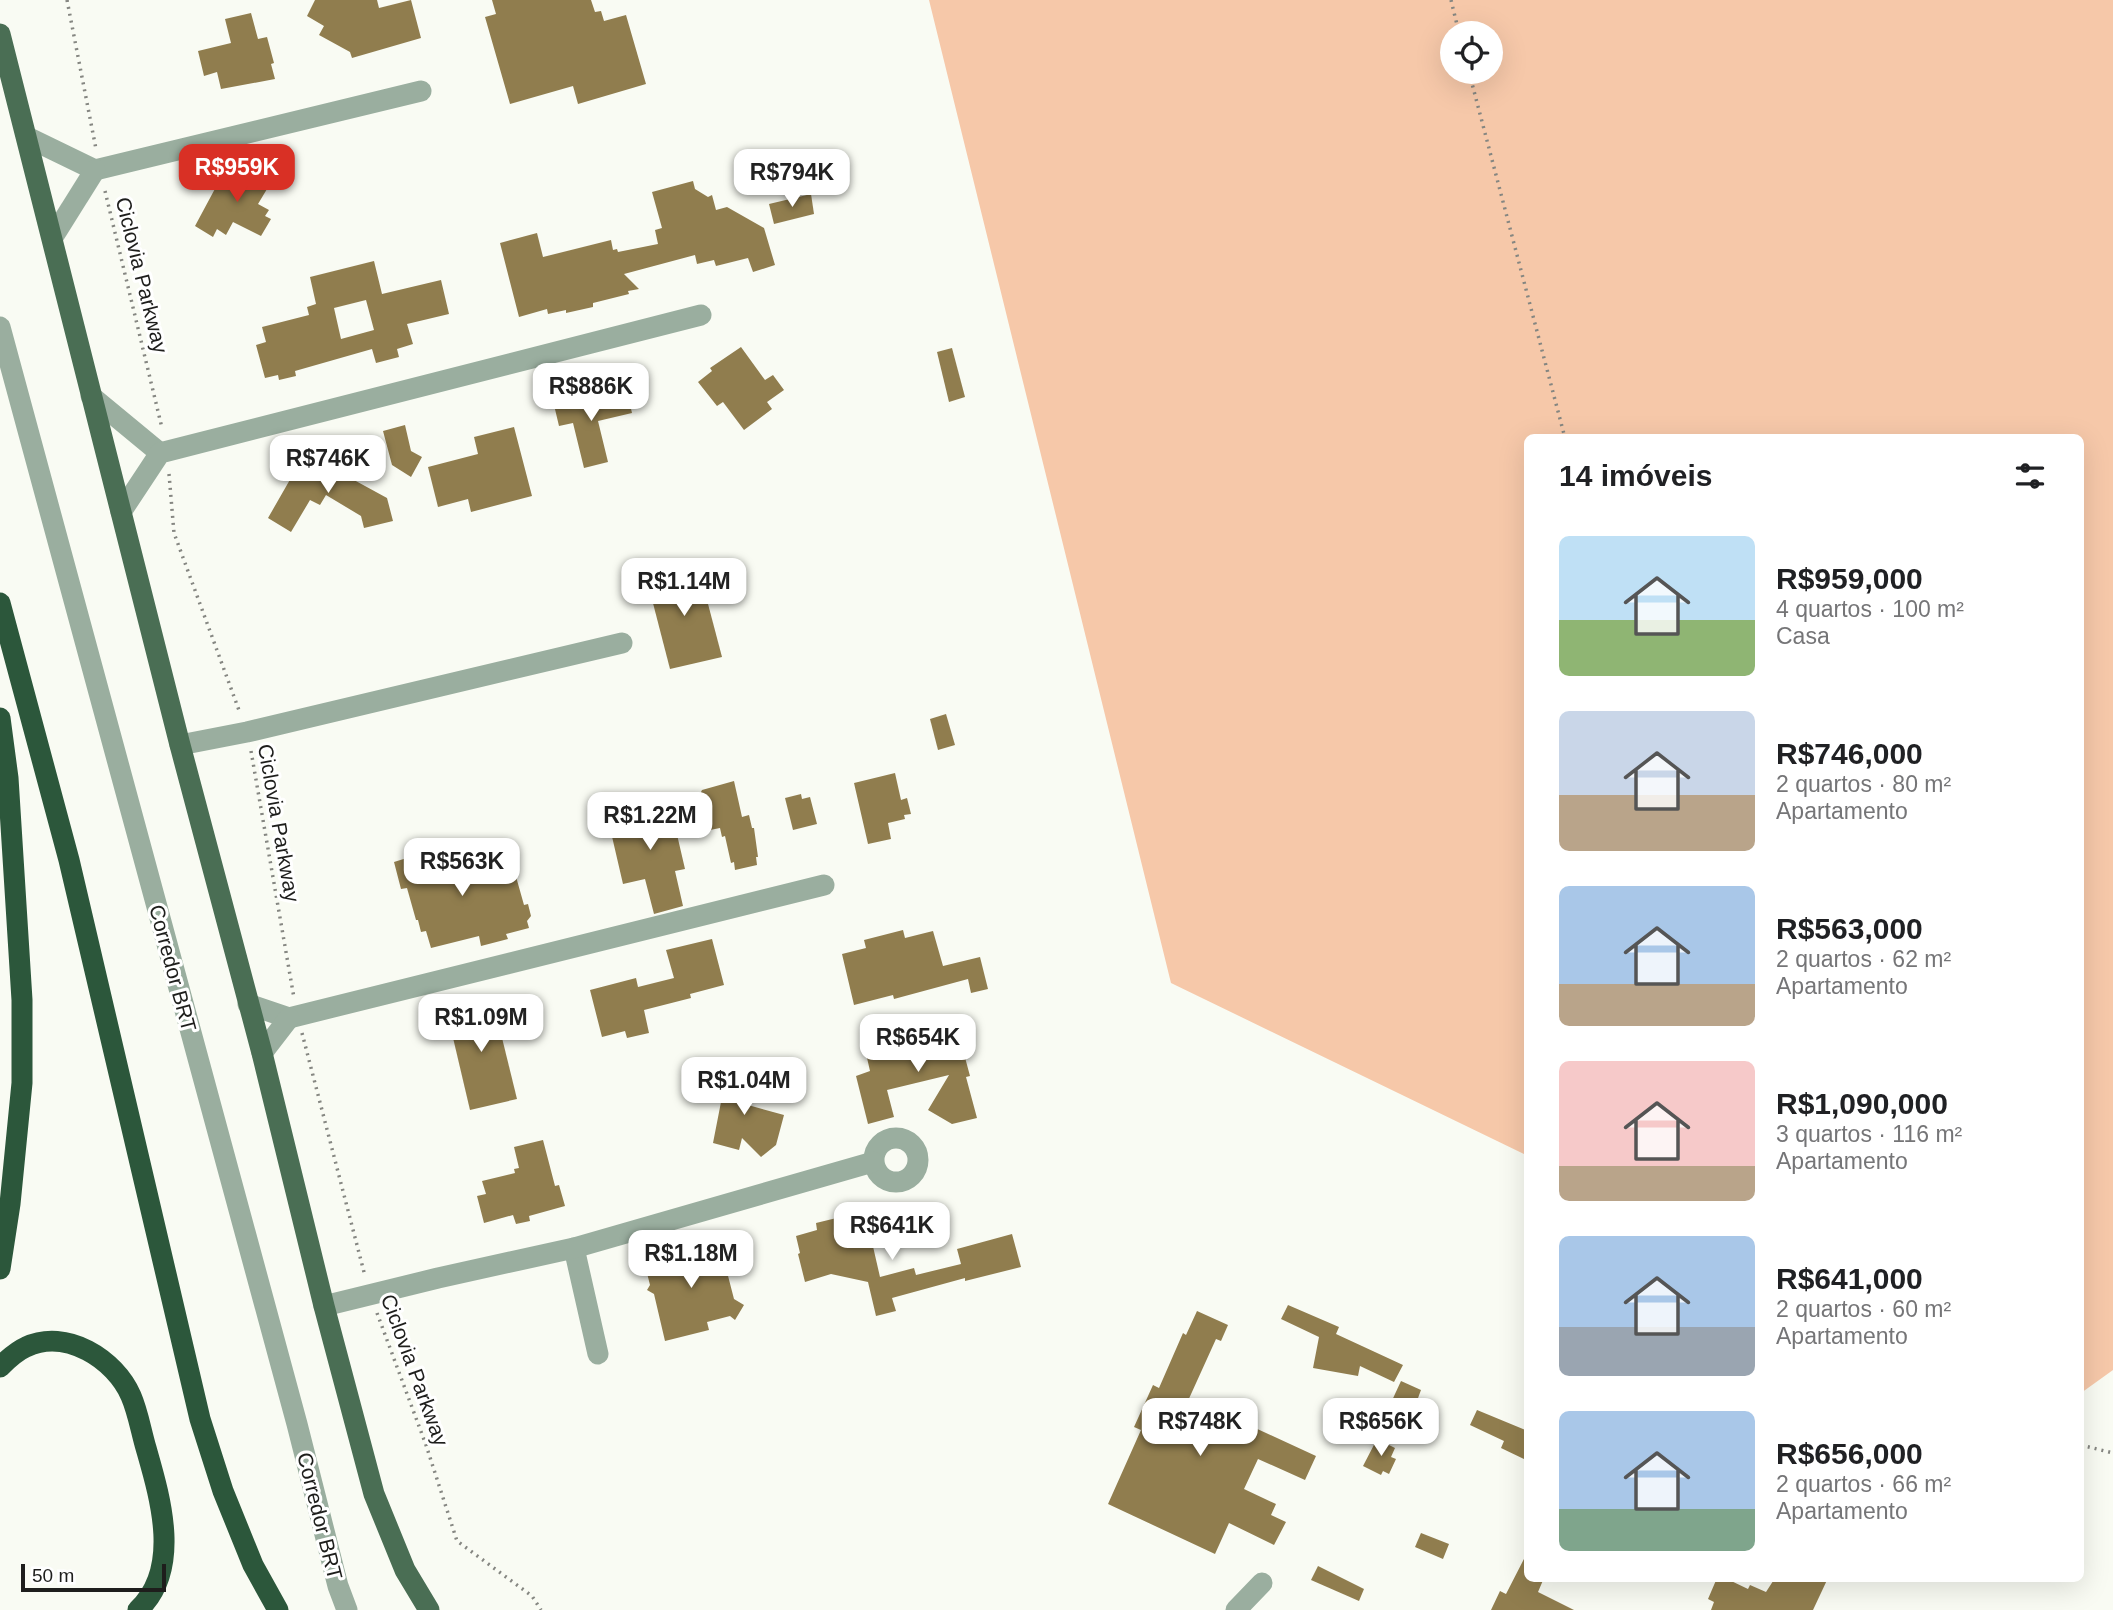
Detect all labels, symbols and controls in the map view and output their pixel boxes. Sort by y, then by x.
map controls [1440,21,1503,84]
button: locate [1440,21,1503,84]
pin: R$959K [180,144,294,204]
pin: R$794K [735,150,849,209]
text: R$959K [195,154,279,180]
text: R$794K [750,159,834,185]
street label: Ciclovia Parkway [112,195,173,356]
pin: R$886K [534,364,648,423]
text: R$886K [549,373,633,399]
pin: R$746K [271,435,385,495]
text: R$746K [286,445,370,471]
icon: filters [2011,457,2049,495]
text: 14 imóveis [1559,459,1712,492]
pin: R$1.14M [619,558,749,618]
text: R$959,000 [1776,562,1923,595]
icon: home [1615,564,1699,648]
text: R$1.14M [637,568,731,594]
text: 4 quartos · 100 m² [1776,596,1964,622]
text: Casa [1776,623,1830,649]
text: R$746,000 [1776,737,1923,770]
icon: home [1615,739,1699,823]
street label: Ciclovia Parkway [254,742,304,904]
text: 2 quartos · 80 m² [1776,771,1951,797]
pin: R$1.22M [585,792,715,852]
text: Apartamento [1776,798,1908,824]
text: R$1.22M [603,802,697,828]
pin: R$563K [405,838,519,898]
text: R$563K [420,848,504,874]
street label: Corredor BRT [145,902,201,1034]
text: R$563,000 [1776,912,1923,945]
icon: home [1615,914,1699,998]
text: 2 quartos · 62 m² [1776,946,1951,972]
text: Apartamento [1776,973,1908,999]
pin: R$1.09M [416,995,546,1054]
text: R$1.09M [434,1004,528,1030]
pin: R$654K [861,1014,975,1074]
text: R$654K [876,1024,960,1050]
pin: R$1.04M [679,1058,809,1117]
text: R$1.04M [697,1067,791,1093]
text: R$1,090,000 [1776,1087,1948,1120]
icon: home [1615,1089,1699,1173]
text: 3 quartos · 116 m² [1776,1121,1962,1147]
text: Apartamento [1776,1148,1908,1174]
pin: R$641K [835,1202,949,1262]
text: R$641K [850,1212,934,1238]
pin: R$1.18M [626,1230,756,1290]
text: R$1.18M [644,1240,738,1266]
text: R$641,000 [1776,1262,1923,1295]
icon: home [1615,1264,1699,1348]
street label: Ciclovia Parkway [377,1291,453,1450]
text: 2 quartos · 60 m² [1776,1296,1951,1322]
text: Apartamento [1776,1323,1908,1349]
pin: R$748K [1143,1398,1257,1458]
pin: R$656K [1324,1398,1438,1458]
text: R$748K [1158,1408,1242,1434]
text: R$656K [1339,1408,1423,1434]
text: R$656,000 [1776,1437,1923,1470]
icon: home [1615,1439,1699,1523]
street label: Corredor BRT [293,1450,347,1582]
text: 2 quartos · 66 m² [1776,1471,1951,1497]
text: Apartamento [1776,1498,1908,1524]
scale bar [21,1561,166,1593]
text: 50 m [32,1565,74,1586]

